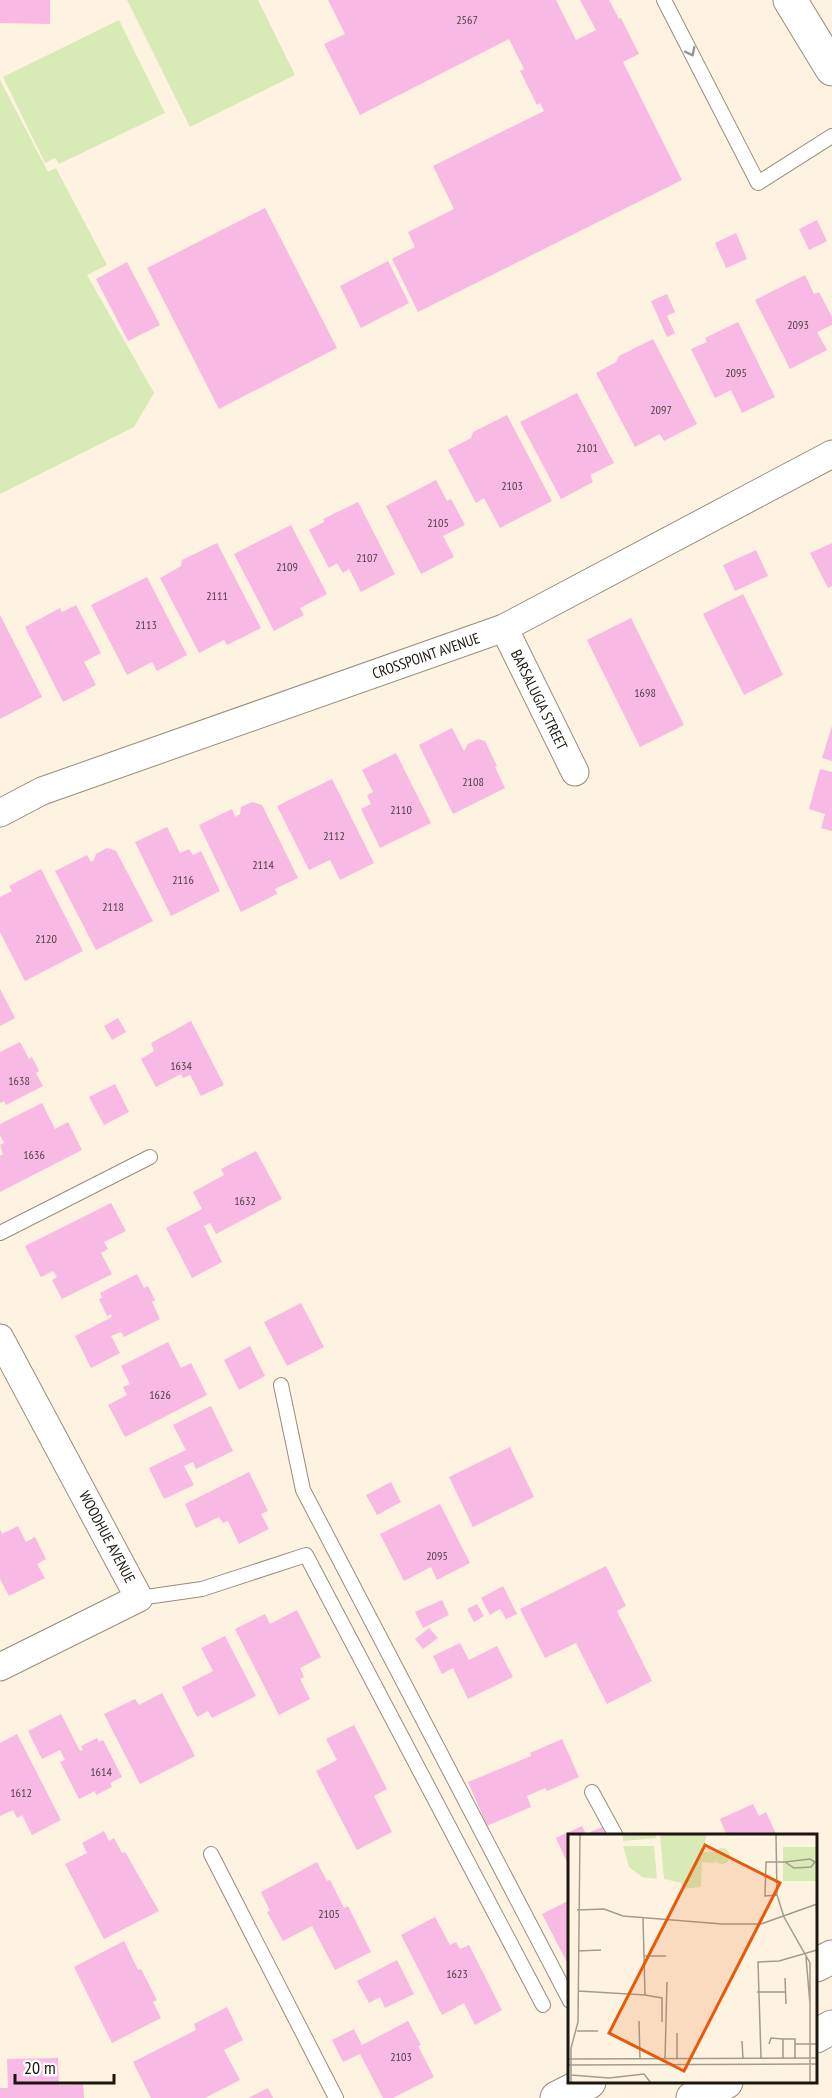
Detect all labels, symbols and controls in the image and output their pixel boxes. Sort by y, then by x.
house number: 2567 [456,12,478,27]
one-way arrow [683,46,695,57]
house number: 2093 [787,317,809,332]
house number: 2095 [725,365,747,380]
house number: 2097 [650,402,672,417]
house number: 2101 [576,440,598,455]
house number: 2103 [501,478,523,493]
house number: 2105 [427,515,449,530]
house number: 2107 [356,550,378,565]
house number: 2109 [276,559,298,574]
house number: 2111 [206,588,228,603]
house number: 2113 [135,617,157,632]
street label: CROSSPOINT AVENUE [370,628,482,683]
street label: BARSALUGIA STREET [507,646,572,753]
house number: 1698 [634,685,656,700]
house number: 2108 [462,774,484,789]
house number: 2110 [390,802,412,817]
house number: 2112 [323,828,345,843]
house number: 2114 [252,857,274,872]
house number: 2116 [172,872,194,887]
house number: 2118 [102,899,124,914]
house number: 2120 [35,931,57,946]
house number: 1634 [170,1058,192,1073]
house number: 1638 [8,1073,30,1088]
house number: 1636 [23,1147,45,1162]
house number: 1632 [234,1193,256,1208]
house number: 1626 [149,1387,171,1402]
street label: WOODHUE AVENUE [75,1488,140,1586]
house number: 2095 [426,1548,448,1563]
house number: 1614 [90,1764,112,1779]
house number: 1612 [10,1785,32,1800]
inset map [568,1834,817,2083]
house number: 2105 [318,1906,340,1921]
house number: 1623 [446,1966,468,1981]
scale bar [15,2047,114,2085]
house number: 2103 [390,2049,412,2064]
text: 20 m [24,2056,56,2079]

